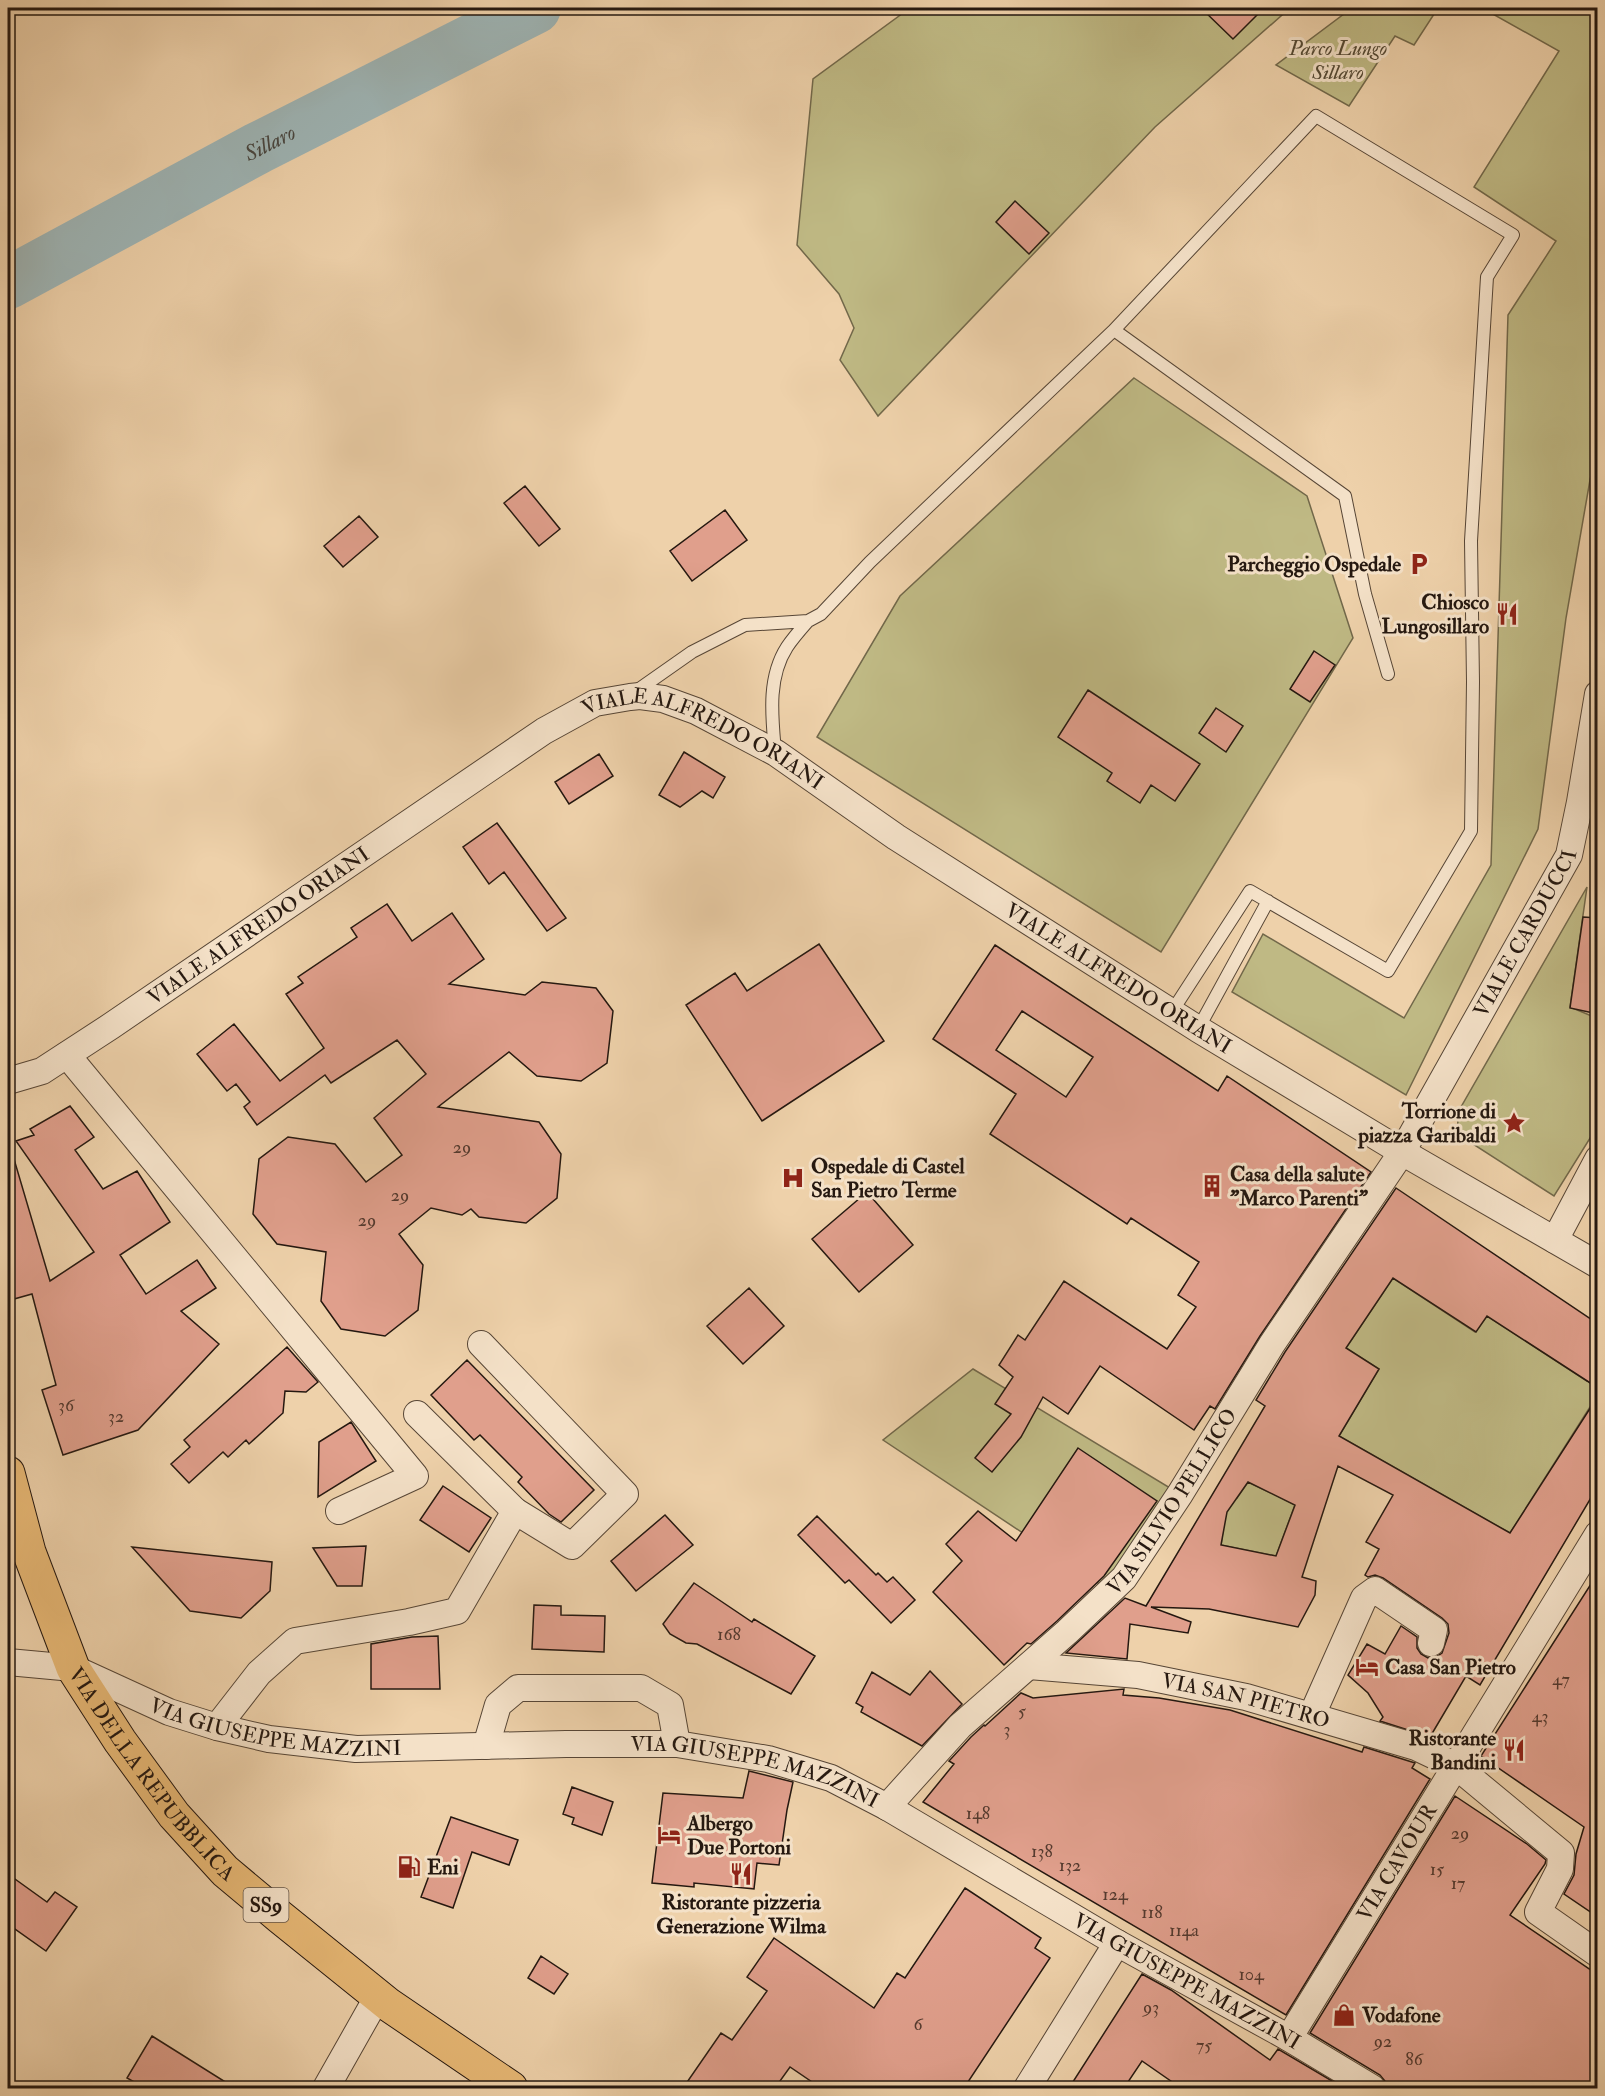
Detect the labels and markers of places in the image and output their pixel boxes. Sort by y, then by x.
place label: Parcheggio Ospedale [1227,551,1401,578]
parking icon: Parcheggio Ospedale [1406,551,1432,577]
place label: Chiosco Lungosillaro [1382,589,1489,640]
restaurant icon: Chiosco Lungosillaro [1494,601,1520,627]
place label: Torrione di piazza Garibaldi [1357,1098,1496,1149]
place icon: Torrione di piazza Garibaldi [1501,1110,1527,1136]
place label: Ospedale di Castel San Pietro Terme [811,1153,965,1204]
place label: Casa della salute "Marco Parenti" [1230,1161,1369,1212]
hospital icon: Ospedale di Castel San Pietro Terme [780,1165,806,1191]
building icon: Casa della salute "Marco Parenti" [1199,1173,1225,1199]
hotel icon: Casa San Pietro [1354,1654,1380,1680]
place label: Casa San Pietro [1385,1654,1516,1681]
place label: Ristorante Bandini [1409,1725,1496,1776]
restaurant icon: Ristorante Bandini [1501,1737,1527,1763]
place label: Albergo Due Portoni [686,1810,791,1861]
hotel icon: Albergo Due Portoni [656,1822,682,1848]
fuel station icon: Eni [396,1854,422,1880]
place label: Eni [427,1854,459,1881]
restaurant icon: Ristorante pizzeria Generazione Wilma [728,1861,754,1887]
place label: Ristorante pizzeria Generazione Wilma [656,1889,827,1940]
shop icon: Vodafone [1331,2002,1357,2028]
place label: Vodafone [1361,2002,1441,2029]

